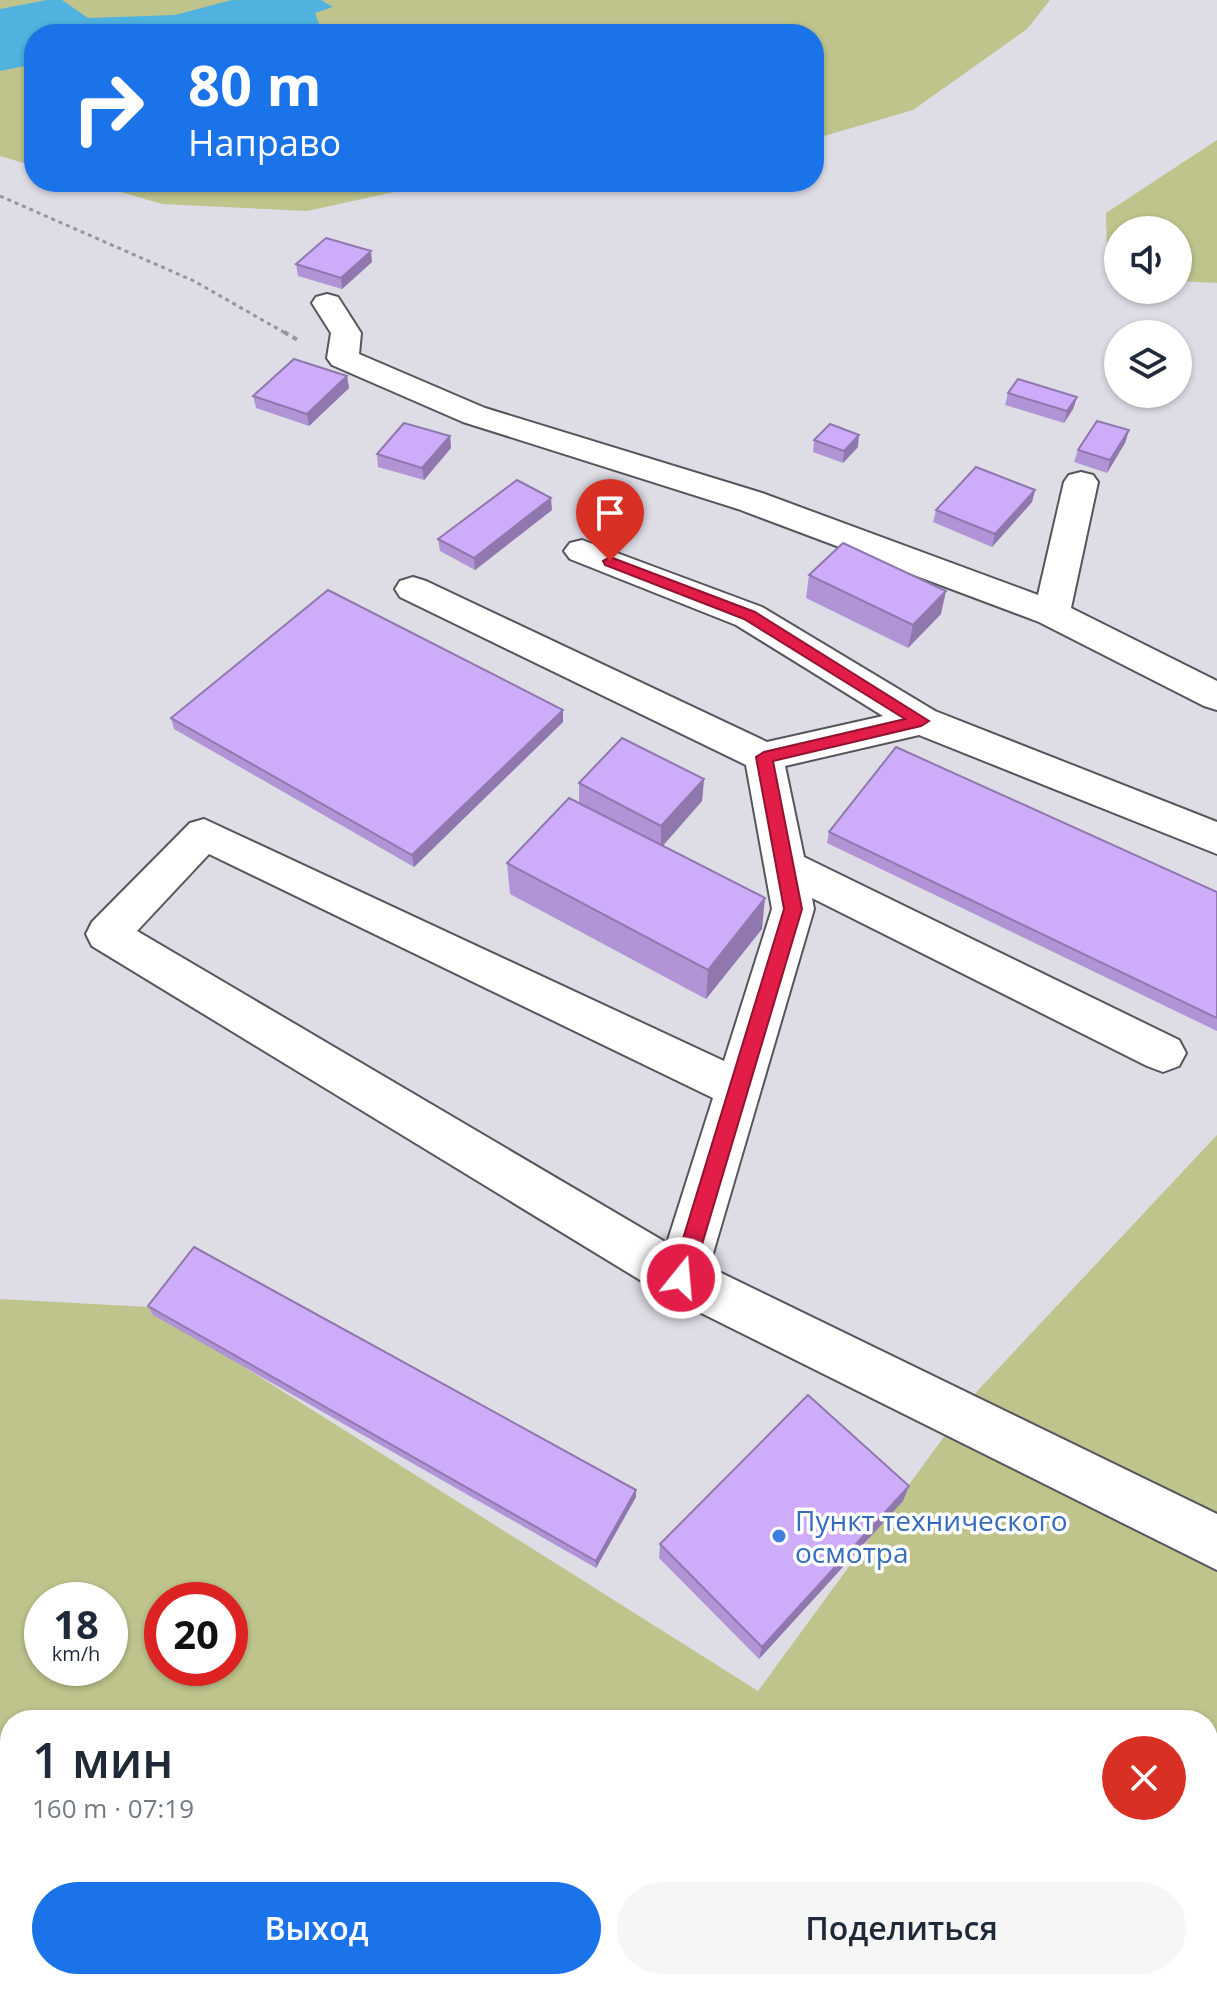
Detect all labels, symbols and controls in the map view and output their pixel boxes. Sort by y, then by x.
text: 80 m [188,46,322,122]
icon: right [56,56,160,160]
text: Направо [188,118,341,167]
map controls [1104,216,1192,408]
button: sound [1104,216,1192,304]
button: layers [1104,320,1192,408]
pin [576,479,644,561]
icon: arrive [588,491,632,535]
position arrow [639,1236,723,1320]
place label: Пункт технического осмотра [795,1501,1067,1571]
marker: Пункт технического осмотра [770,1527,788,1545]
speed limit sign: 20 [144,1582,248,1686]
text: 18 [53,1596,99,1651]
text: km/h [52,1640,100,1667]
text: 1 мин [32,1727,173,1792]
button: close [1102,1736,1186,1820]
text: 160 m · 07:19 [32,1790,194,1826]
button: Выход [32,1882,601,1974]
button: Поделиться [617,1882,1186,1974]

